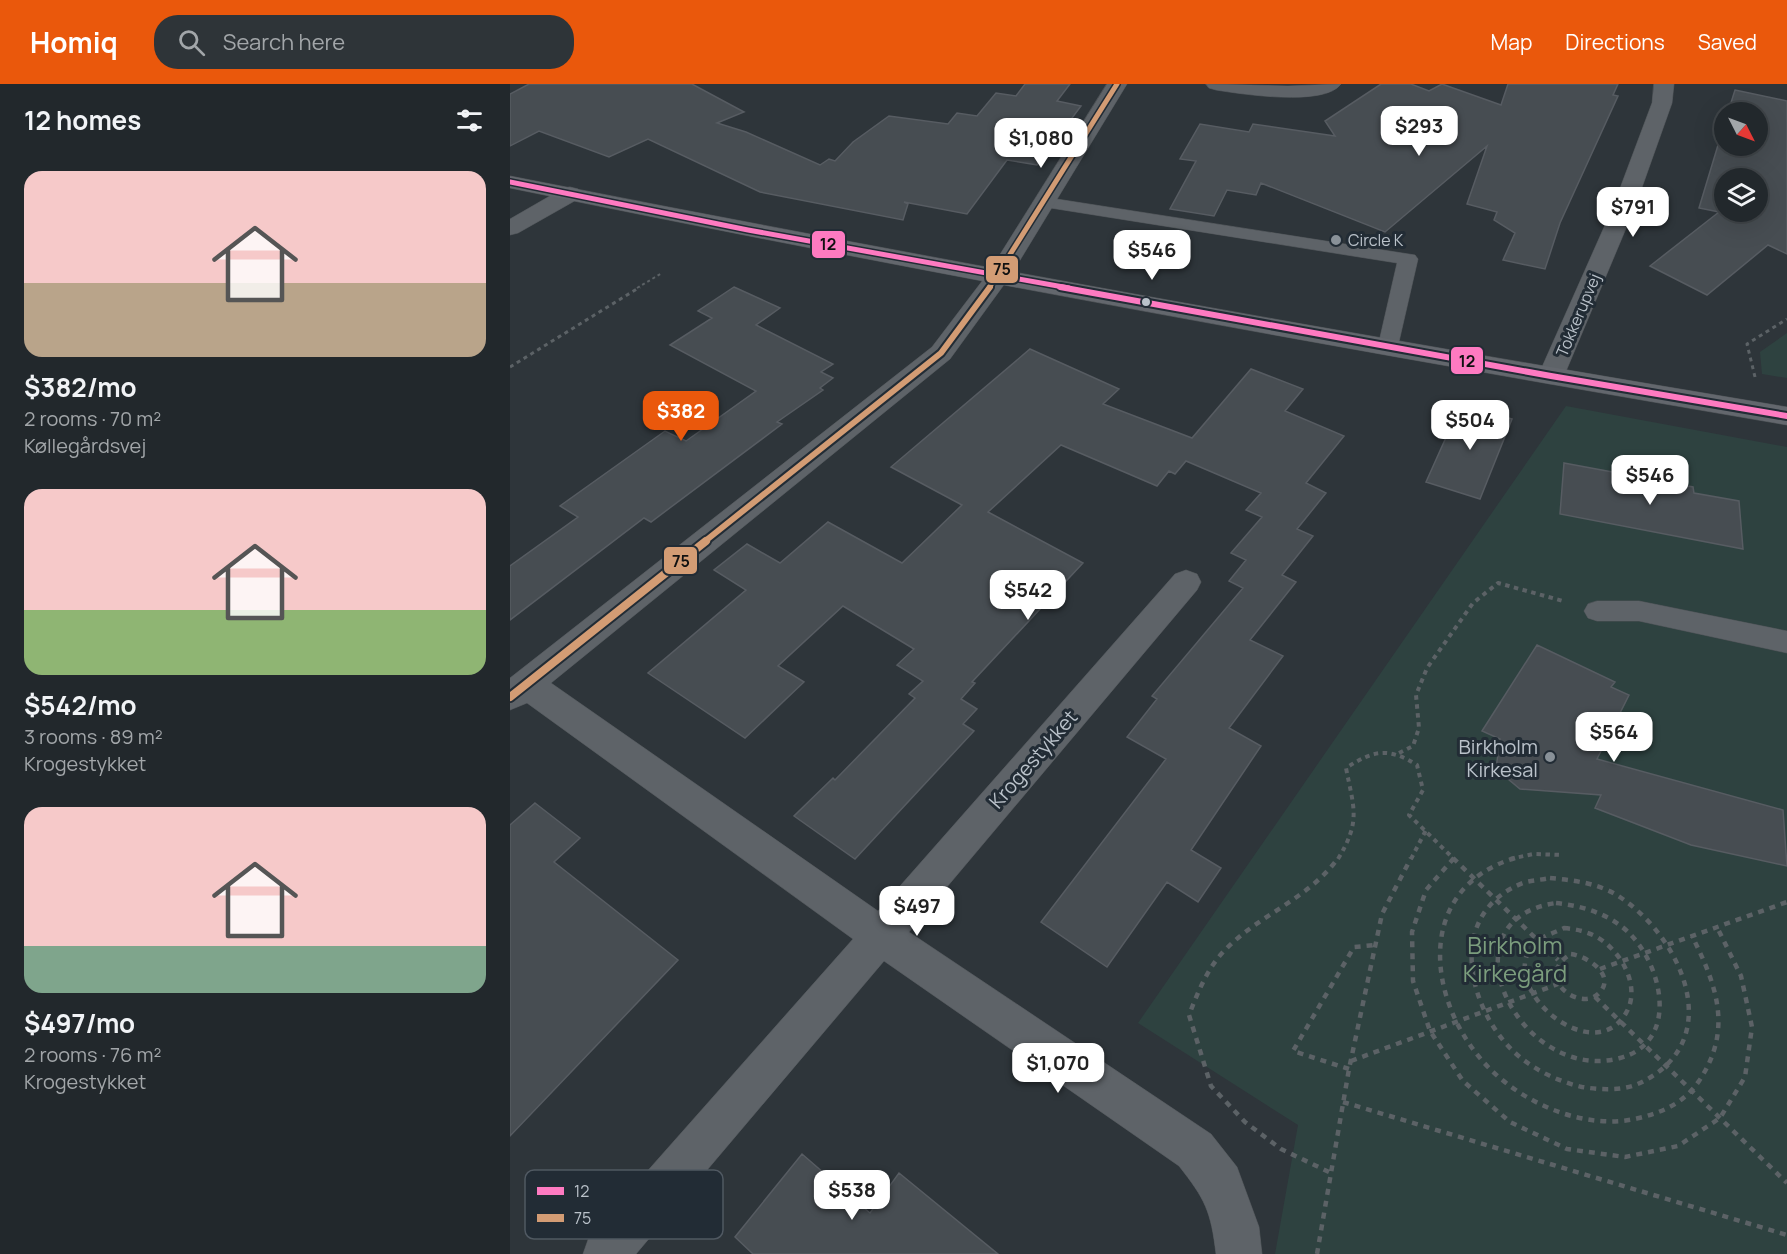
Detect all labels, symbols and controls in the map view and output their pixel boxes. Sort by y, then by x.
search box [154,15,574,69]
text: Homiq [30,23,118,61]
icon: search [175,26,208,59]
text: Search here [223,27,345,57]
text: Map [1491,28,1532,56]
text: Directions [1565,28,1665,56]
text: Saved [1698,28,1757,56]
text: 12 homes [24,102,141,138]
north arrow [1714,102,1768,156]
map controls [1714,102,1768,222]
icon: filters [453,104,486,137]
pin: $293 [1383,106,1455,157]
text: $293 [1395,112,1443,139]
pin: $1,080 [992,118,1090,169]
text: $1,080 [1008,124,1074,151]
button: layers [1714,168,1768,222]
pin: $791 [1597,187,1669,238]
text: $791 [1611,193,1655,220]
icon: home [201,210,309,318]
place label: Circle K [1348,229,1404,251]
line badge: 12 [811,230,846,259]
pin: $546 [1116,230,1188,281]
text: 12 [820,233,836,255]
marker: Circle K [1329,233,1343,247]
text: $546 [1128,236,1176,263]
line badge: 75 [985,255,1019,284]
text: 75 [993,258,1011,280]
street label: Tokkerupvej [1551,270,1605,360]
unlabelled marker [1140,296,1152,308]
line badge: 12 [1450,346,1484,375]
text: 12 [1459,350,1475,372]
text: $382/mo [24,369,137,405]
pin: $382 [645,391,717,442]
text: $382 [657,397,705,424]
pin: $504 [1434,400,1506,451]
text: 2 rooms · 70 m² [24,405,161,432]
text: $504 [1445,406,1495,433]
text: Køllegårdsvej [24,432,146,459]
pin: $546 [1614,455,1686,506]
text: $546 [1626,461,1674,488]
icon: home [201,528,309,636]
line badge: 75 [663,546,698,575]
text: 75 [672,550,690,572]
pin: $542 [992,570,1064,621]
text: $542 [1004,576,1052,603]
text: $542/mo [24,687,137,723]
street label: Krogestykket [983,704,1083,814]
pin: $564 [1578,712,1650,763]
text: $564 [1590,718,1638,745]
text: 3 rooms · 89 m² [24,723,163,750]
place label: Birkholm Kirkesal [1459,733,1538,783]
text: Krogestykket [24,750,146,777]
marker: Birkholm Kirkesal [1543,750,1557,764]
icon: home [201,846,309,954]
pin: $497 [881,886,953,937]
text: $497 [893,892,941,919]
park label: Birkholm Kirkegård [1463,928,1567,989]
text: $497/mo [24,1005,135,1041]
text: 2 rooms · 76 m² [24,1041,161,1068]
pin: $1,070 [1009,1043,1107,1094]
text: $1,070 [1026,1049,1090,1076]
text: Krogestykket [24,1068,146,1095]
legend [525,1170,723,1239]
pin: $538 [816,1170,888,1221]
text: $538 [828,1176,876,1203]
text: 12 [574,1180,589,1202]
text: 75 [574,1207,591,1229]

